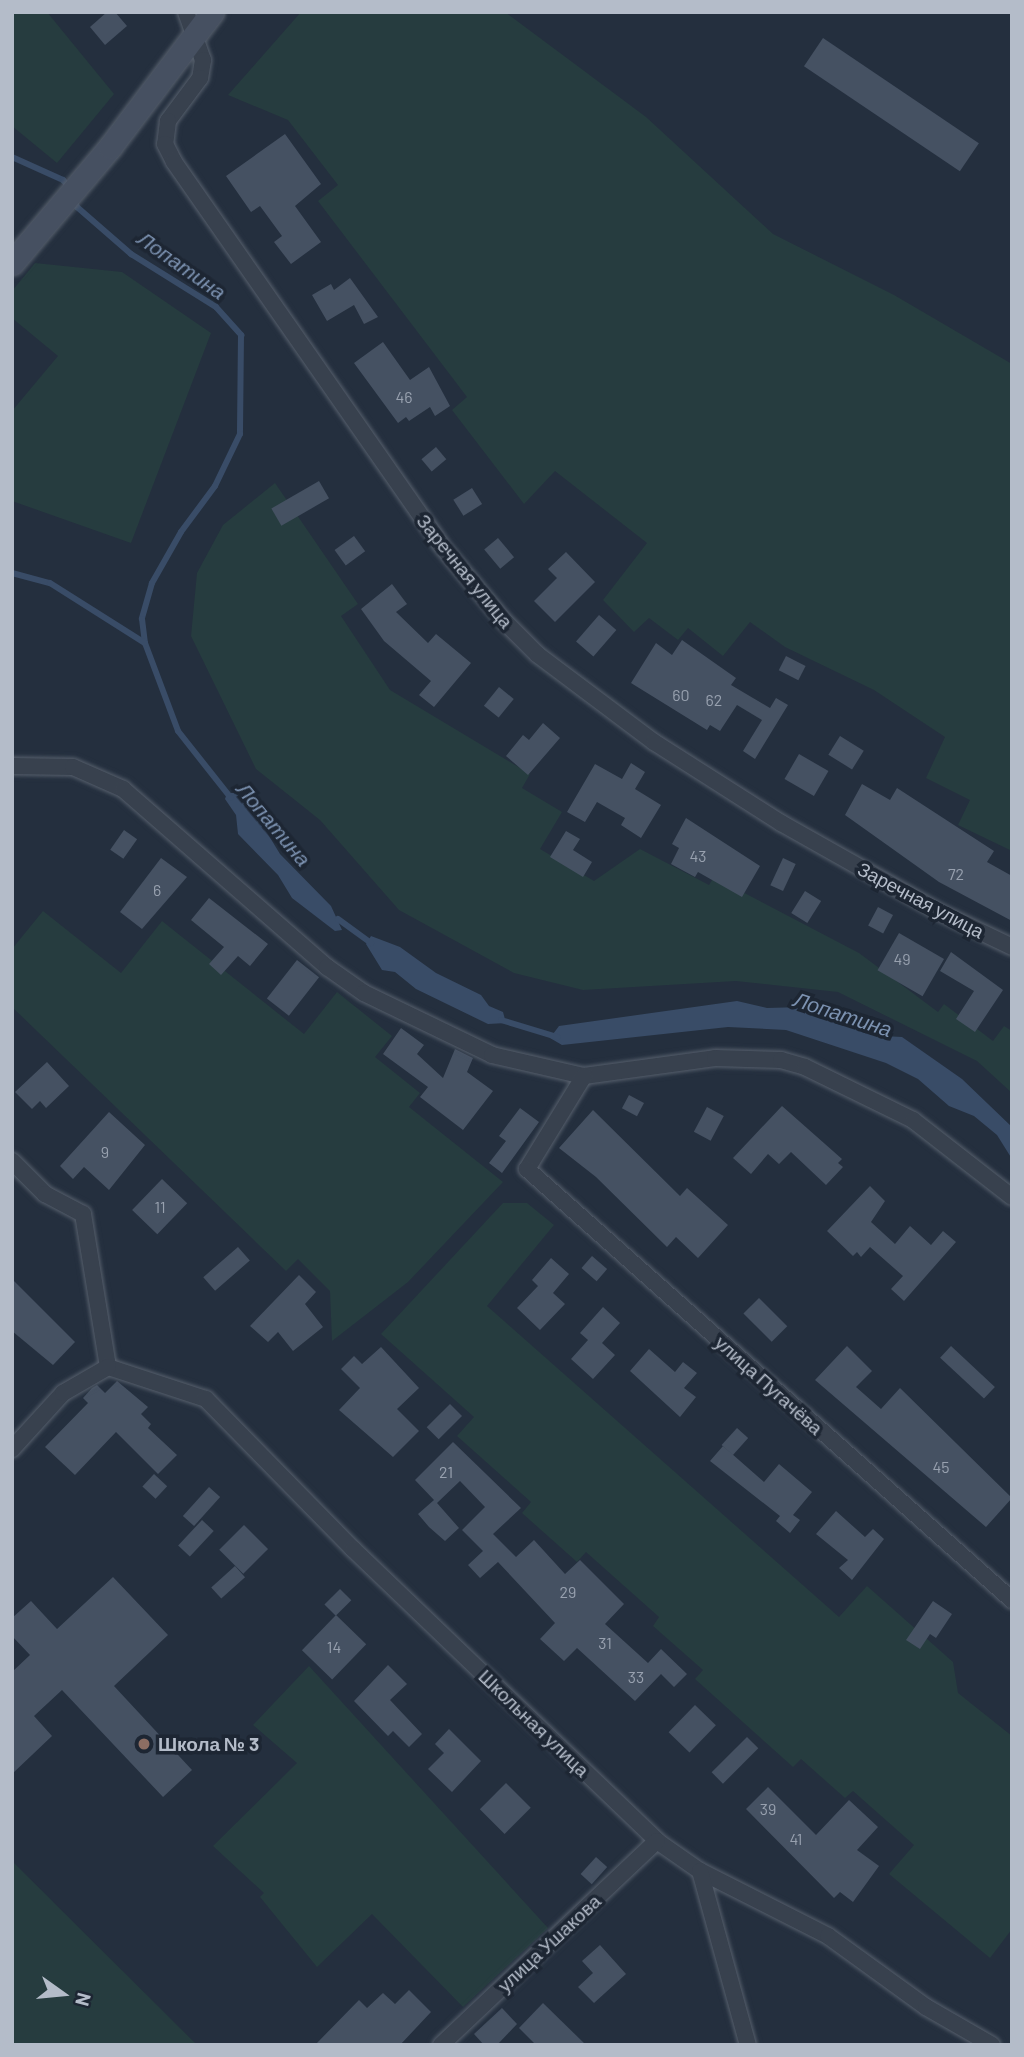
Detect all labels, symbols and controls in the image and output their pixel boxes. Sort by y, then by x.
water label: Лопатина [133,226,231,304]
house number: 46 [395,387,413,407]
street label: Заречная улица [412,509,518,633]
house number: 60 [672,685,690,705]
house number: 62 [706,690,722,710]
water label: Лопатина [232,777,316,871]
house number: 43 [689,846,707,866]
street label: Заречная улица [854,857,988,943]
house number: 72 [948,864,964,884]
house number: 6 [153,880,161,900]
house number: 49 [893,949,911,969]
water label: Лопатина [791,986,895,1042]
house number: 9 [101,1142,109,1162]
house number: 11 [154,1197,166,1217]
street label: улица Пугачёва [711,1331,827,1439]
house number: 45 [932,1457,950,1477]
house number: 21 [439,1462,453,1482]
house number: 29 [560,1582,576,1602]
house number: 31 [598,1633,612,1653]
house number: 14 [327,1637,341,1657]
street label: Школьная улица [474,1665,594,1781]
house number: 33 [628,1667,644,1687]
place label: Школа № 3 [158,1733,259,1755]
marker: Школа № 3 [136,1736,152,1752]
house number: 39 [760,1799,776,1819]
house number: 41 [790,1829,802,1849]
street label: улица Ушакова [493,1889,605,1997]
north arrow [28,1959,98,2029]
text: N [71,1990,97,2009]

